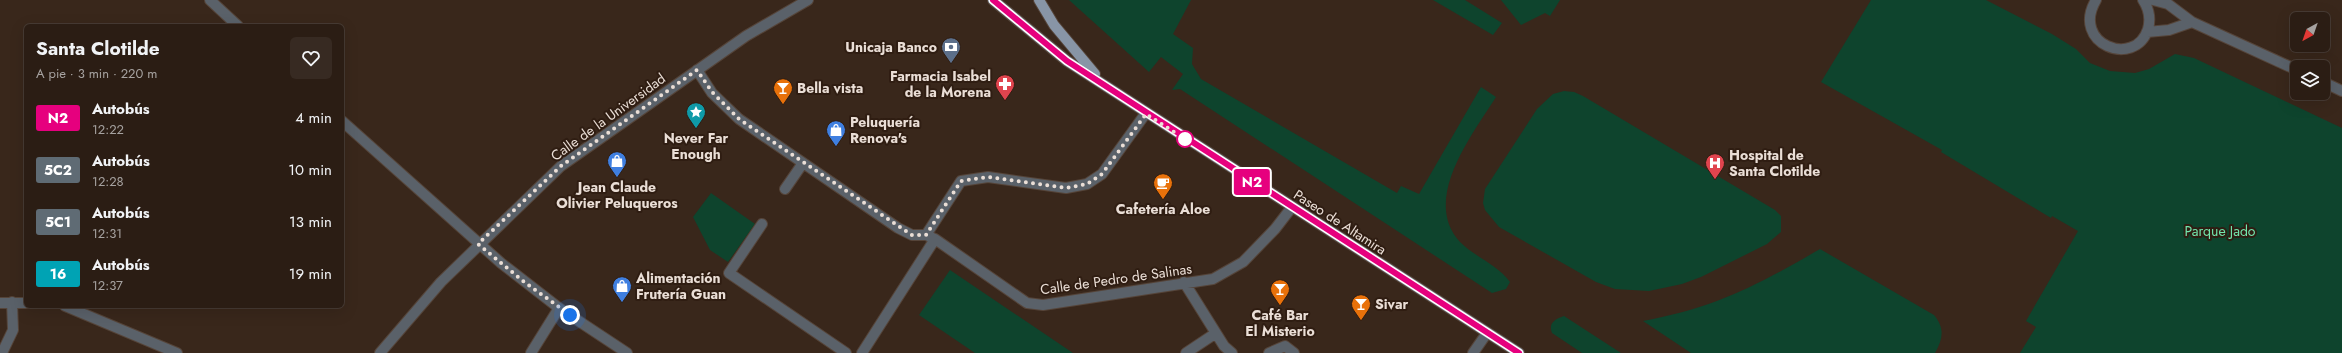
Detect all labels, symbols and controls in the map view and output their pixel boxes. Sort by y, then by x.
north arrow [2290,12,2330,52]
map controls [2290,12,2330,100]
text: Santa Clotilde [36,35,160,62]
bank icon: Unicaja Banco [940,36,962,64]
button: heart [290,37,332,79]
place label: Unicaja Banco [845,37,937,57]
button: layers [2290,60,2330,100]
text: A pie · 3 min · 220 m [36,64,157,83]
place label: Farmacia Isabel de la Morena [890,66,991,102]
street label: Calle de la Universidad [547,69,669,165]
pharmacy icon: Farmacia Isabel de la Morena [994,73,1016,101]
bar icon: Bella vista [772,77,794,105]
place label: Bella vista [797,78,863,98]
text: Autobús [92,98,150,120]
place icon: Never Far Enough [685,101,707,129]
text: 4 min [295,107,332,129]
text: N2 [48,108,68,128]
place label: Peluquería Renova's [850,112,920,148]
shop icon: Peluquería Renova's [825,119,847,147]
text: 12:22 [92,120,124,139]
place label: Never Far Enough [664,128,729,164]
unlabelled marker [1176,130,1194,148]
place label: Hospital de Santa Clotilde [1729,145,1820,181]
text: Autobús [92,150,150,172]
shop icon: Jean Claude Olivier Peluqueros [606,150,628,178]
hospital icon: Hospital de Santa Clotilde [1704,152,1726,180]
text: 10 min [288,159,332,181]
text: 5C2 [44,160,72,180]
line badge: N2 [1234,169,1270,195]
text: 12:28 [92,172,124,191]
cafe icon: Cafetería Aloe [1152,172,1174,200]
text: N2 [1242,172,1262,192]
place label: Jean Claude Olivier Peluqueros [556,177,678,213]
street label: Paseo de Altamira [1290,185,1390,259]
place label: Cafetería Aloe [1116,199,1210,219]
text: Autobús [92,202,150,224]
text: 13 min [289,211,332,233]
text: 5C1 [45,212,71,232]
park label: Parque Jado [2184,221,2256,241]
text: 12:31 [92,224,122,243]
text: Autobús [92,254,150,276]
street label: Calle de Pedro de Salinas [1039,258,1193,300]
text: 19 min [289,263,332,285]
text: 16 [50,264,66,284]
place label: Alimentación Frutería Guan [635,268,726,304]
shop icon: Alimentación Frutería Guan [611,275,633,303]
text: 12:37 [92,276,123,295]
bar icon: Café Bar El Misterio [1269,278,1291,306]
bar icon: Sivar [1350,293,1372,321]
place label: Sivar [1375,294,1409,314]
your location [560,305,580,325]
place label: Café Bar El Misterio [1245,305,1315,341]

